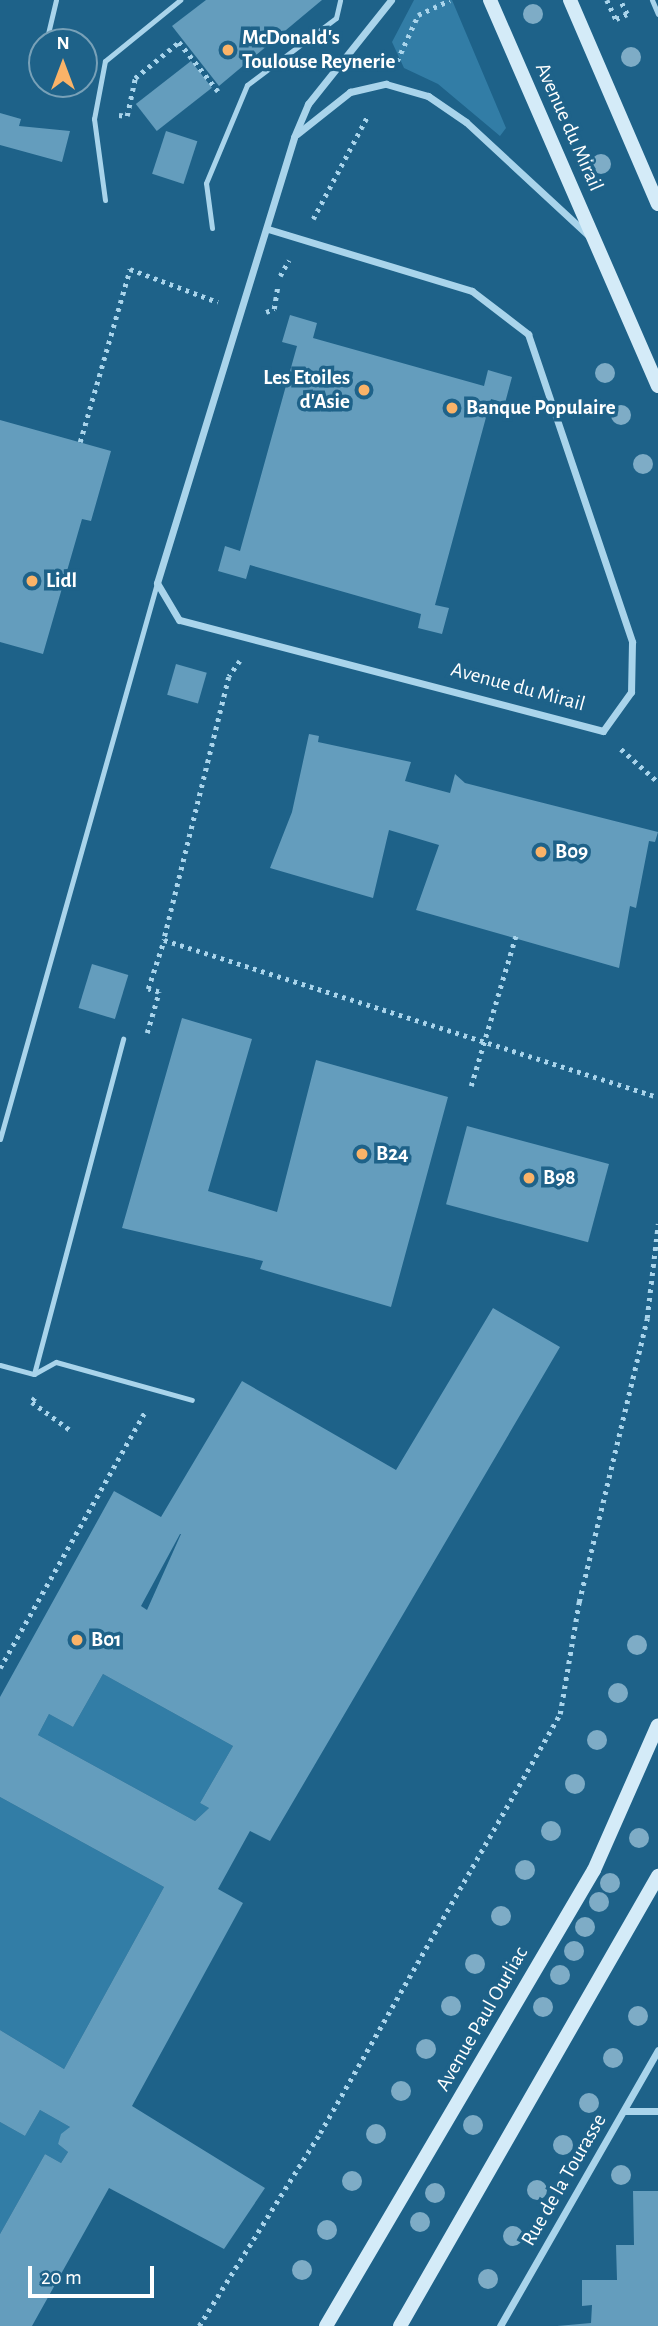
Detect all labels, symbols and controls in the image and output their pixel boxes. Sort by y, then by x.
place label: McDonald's Toulouse Reynerie [242,25,395,75]
north arrow [28,28,98,98]
text: N [56,34,70,53]
marker: McDonald's Toulouse Reynerie [220,42,236,58]
street label: Avenue du Mirail [529,59,609,195]
place label: Les Etoiles d'Asie [263,365,350,415]
marker: Les Etoiles d'Asie [356,382,372,398]
place label: Banque Populaire [466,395,616,421]
marker: Banque Populaire [444,400,460,416]
place label: Lidl [46,568,77,594]
marker: Lidl [24,573,40,589]
street label: Avenue du Mirail [448,657,588,717]
place label: B09 [555,839,588,865]
marker: B09 [533,844,549,860]
place label: B24 [376,1141,409,1167]
marker: B24 [354,1146,370,1162]
place label: B98 [543,1165,576,1191]
marker: B98 [521,1170,537,1186]
place label: B01 [91,1627,122,1653]
marker: B01 [69,1632,85,1648]
street label: Avenue Paul Ourliac [430,1942,534,2096]
street label: Rue de la Tourasse [516,2109,612,2251]
scale bar [32,2252,158,2296]
text: 20 m [41,2267,82,2288]

